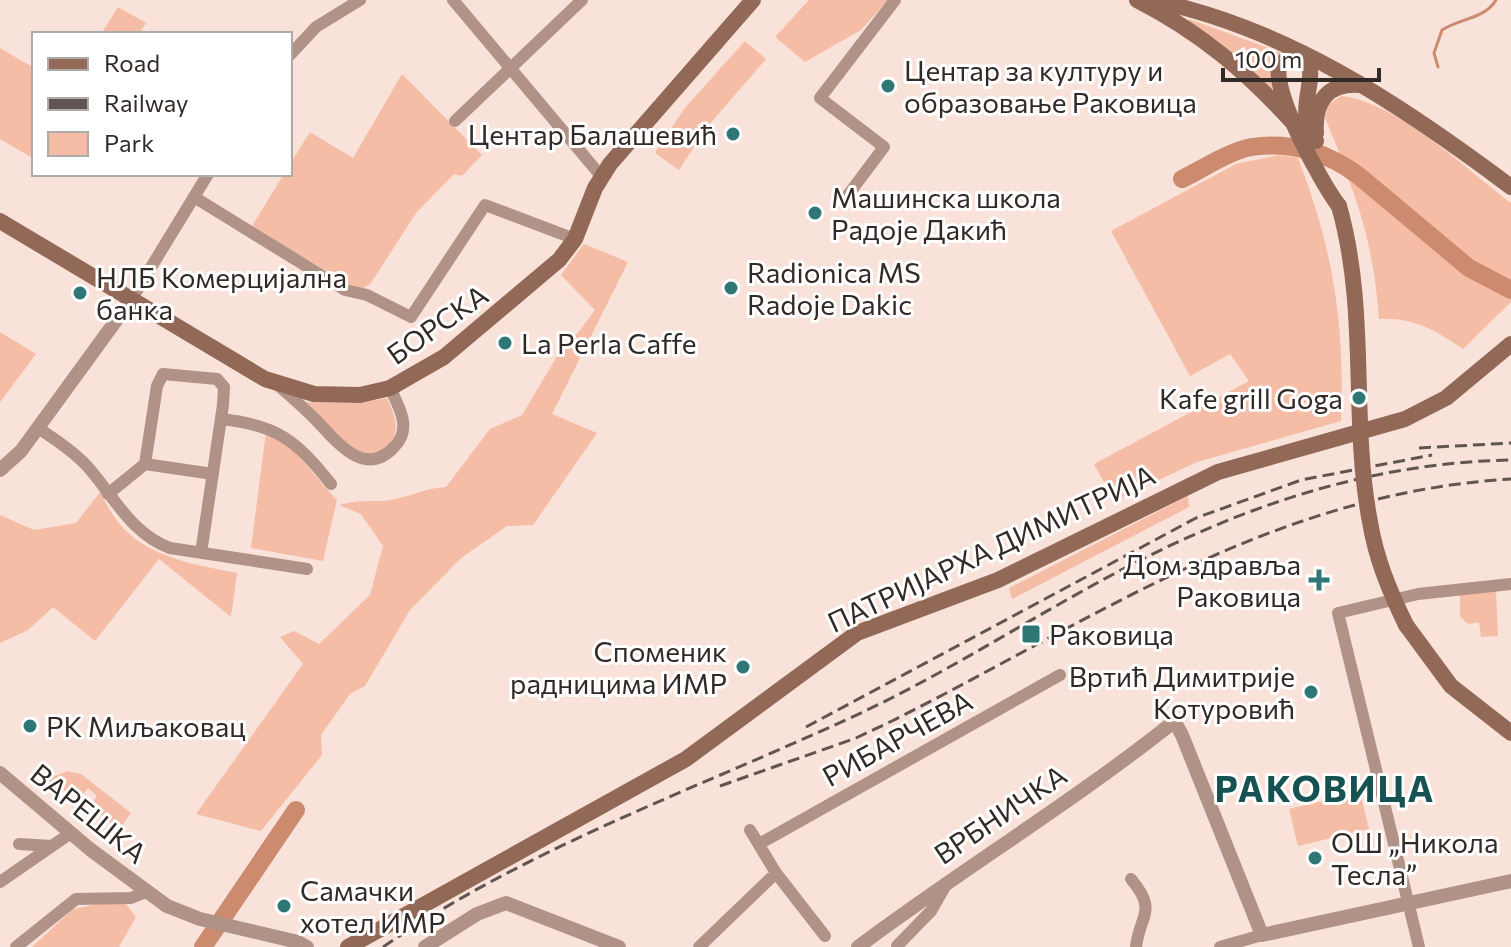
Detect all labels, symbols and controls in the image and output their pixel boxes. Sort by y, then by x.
legend [32,32,292,176]
scale bar [1223,32,1379,82]
text: 100 m [1235,44,1302,73]
text: Road [104,48,160,77]
place label: Центар за културу и образовање Раковица [904,53,1197,119]
marker: Центар за културу и образовање Раковица [879,77,897,95]
text: Railway [104,88,189,117]
place label: Центар Балашевић [468,117,717,151]
marker: Центар Балашевић [724,125,742,143]
text: Park [104,128,154,157]
place label: Машинска школа Радоје Дакић [831,180,1061,246]
marker: Машинска школа Радоје Дакић [806,204,824,222]
place label: Radionica MS Radoje Dakic [747,255,921,321]
place label: НЛБ Комерцијална банка [96,260,347,326]
street label: БОРСКА [380,277,494,371]
marker: Radionica MS Radoje Dakic [722,279,740,297]
marker: НЛБ Комерцијална банка [71,284,89,302]
place label: La Perla Caffe [521,326,697,360]
marker: La Perla Caffe [496,334,514,352]
place label: Kafe grill Goga [1159,381,1343,415]
marker: Kafe grill Goga [1350,389,1368,407]
street label: ПАТРИЈАРХА ДИМИТРИЈА [822,457,1160,639]
place label: Дом здравља Раковица [1123,547,1301,613]
marker: Дом здравља Раковица [1308,569,1330,591]
place label: Раковица [1049,617,1174,651]
marker: Раковица [1020,623,1042,645]
place label: Споменик радницима ИМР [510,634,727,700]
marker: Споменик радницима ИМР [734,658,752,676]
place label: Вртић Димитрије Котуровић [1069,659,1295,725]
street label: РИБАРЧЕВА [816,683,978,793]
marker: Вртић Димитрије Котуровић [1302,683,1320,701]
place label: РК Миљаковац [46,709,245,743]
marker: РК Миљаковац [21,717,39,735]
street label: ВАРЕШКА [24,756,154,870]
street label: ВРБНИЧКА [927,757,1073,871]
district label: РАКОВИЦА [1215,765,1435,809]
place label: ОШ „Никола Тесла” [1331,825,1498,891]
marker: ОШ „Никола Тесла” [1306,849,1324,867]
place label: Самачки хотел ИМР [300,873,446,939]
marker: Самачки хотел ИМР [275,897,293,915]

